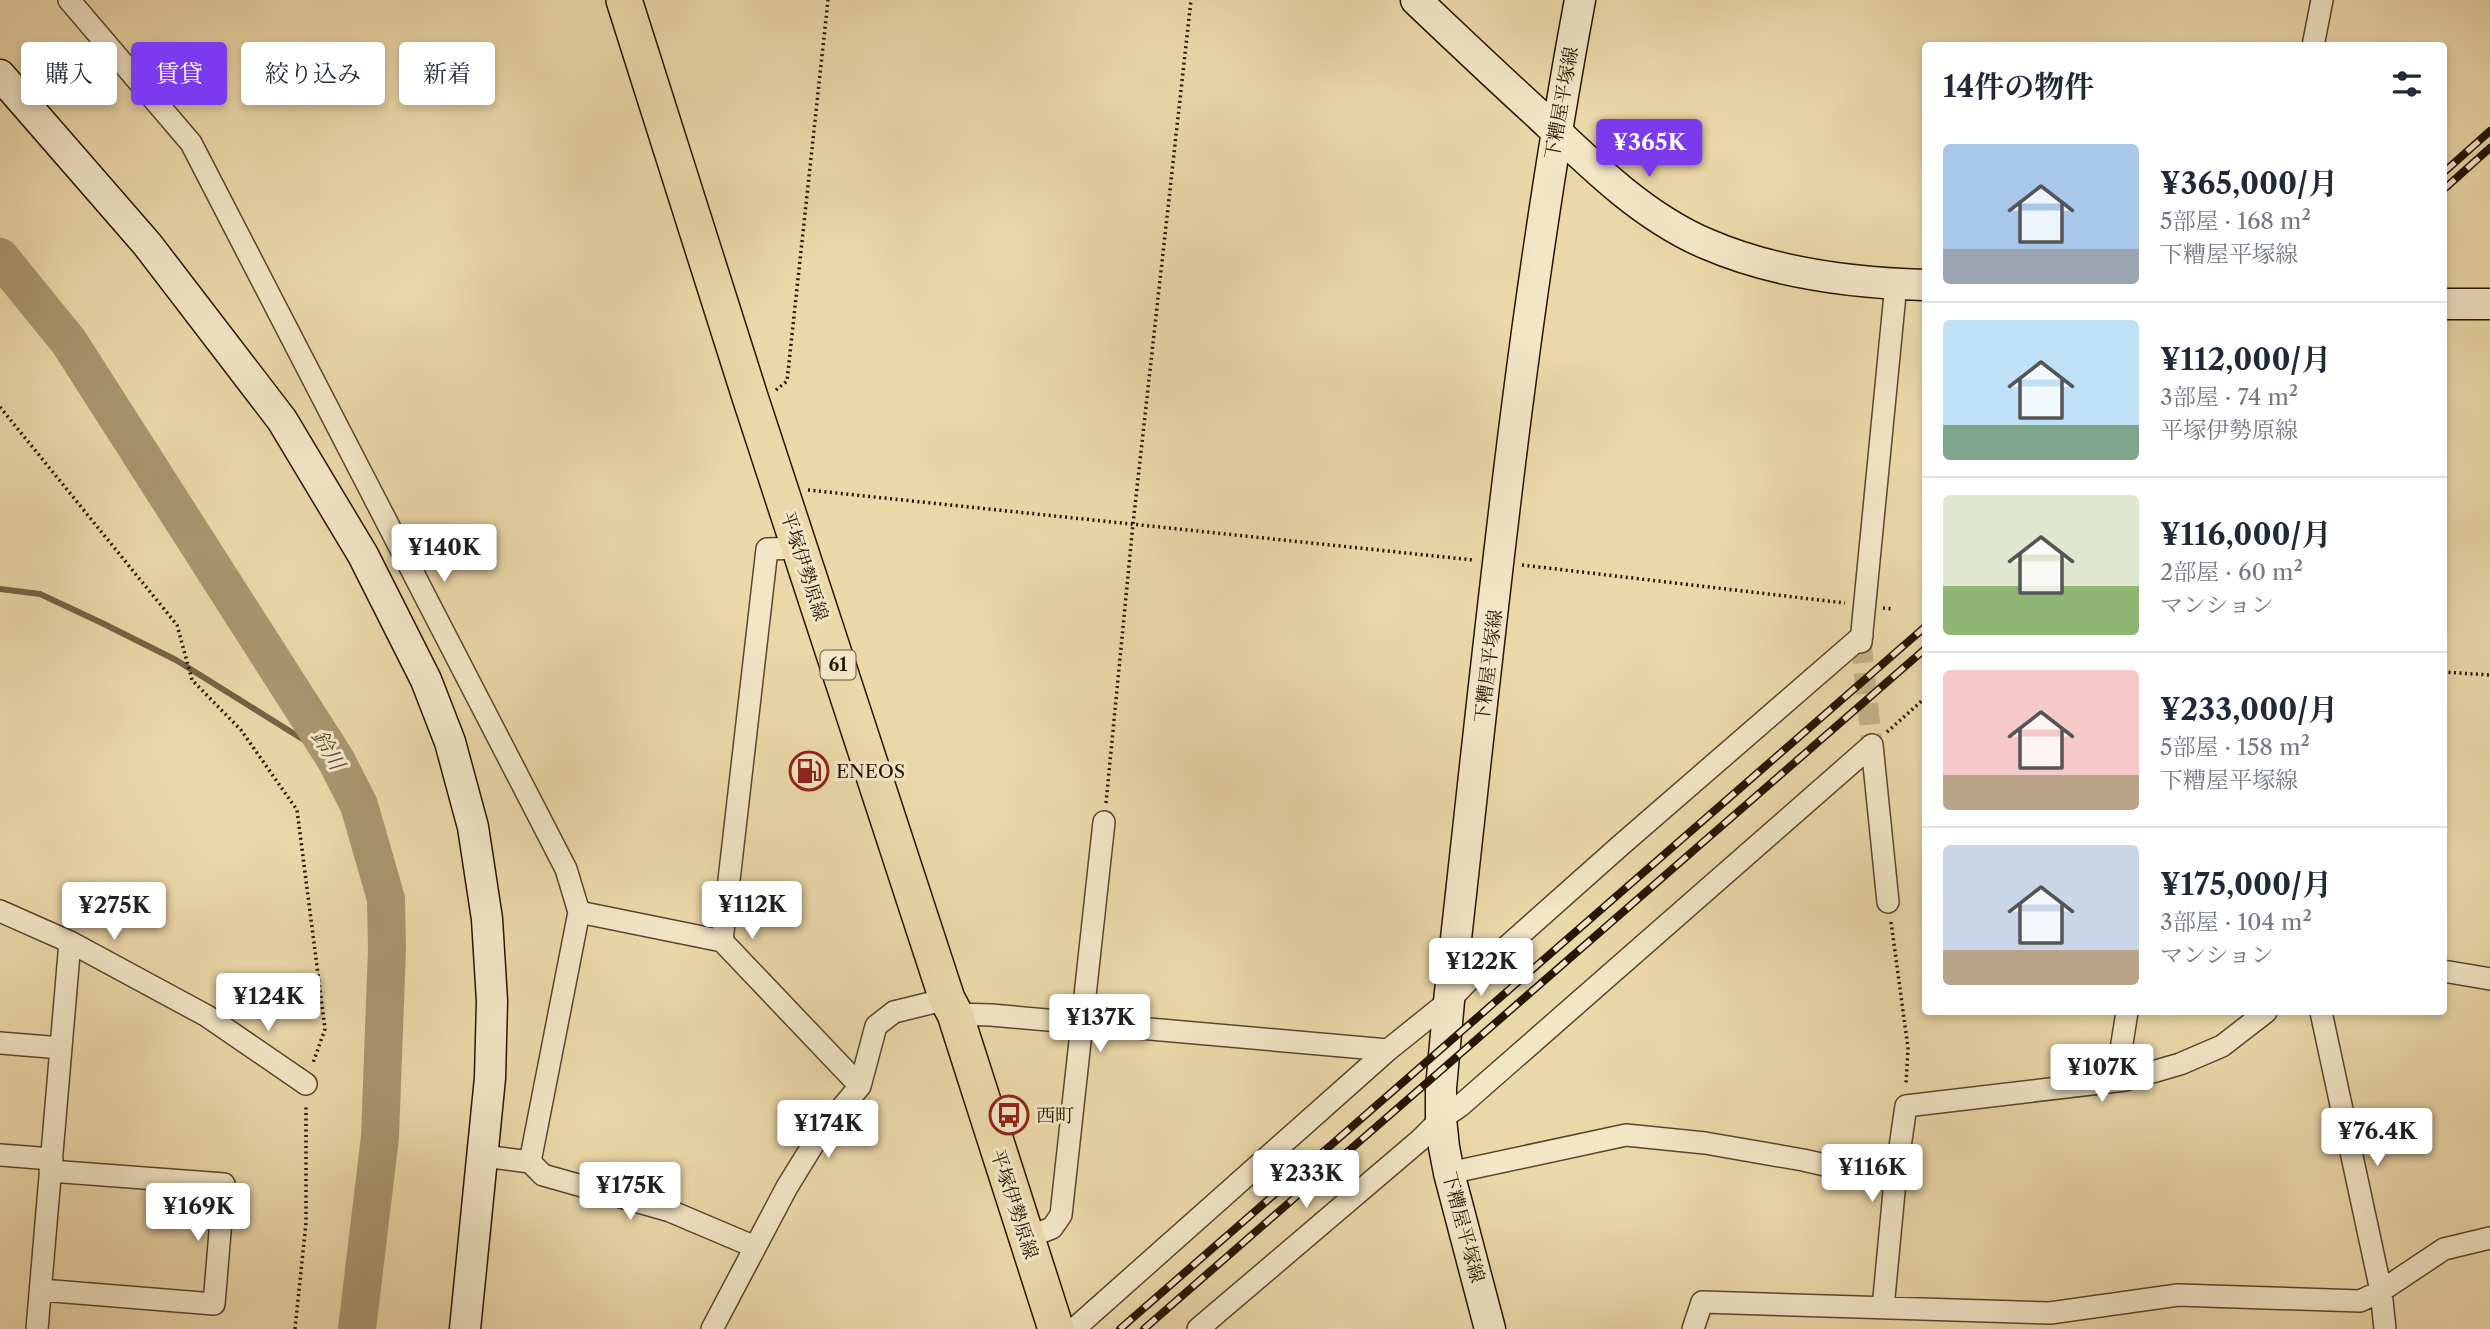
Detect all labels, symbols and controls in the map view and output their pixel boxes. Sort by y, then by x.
chip: 購入 [21,42,117,105]
chip: 賃貸 [131,42,227,105]
chip: 絞り込み [241,42,385,105]
chip: 新着 [399,42,495,105]
street label: 下糟屋平塚線 [1540,45,1583,161]
icon: filters [2388,65,2426,103]
text: 14件の物件 [1943,68,2094,105]
pin: ¥365K [1600,120,1698,179]
text: ¥365K [1612,128,1686,156]
text: ¥365,000/月 [2160,165,2338,202]
icon: home [1999,172,2083,256]
text: 5部屋 · 168 m² [2160,207,2311,235]
text: 下糟屋平塚線 [2160,240,2298,268]
text: ¥112,000/月 [2160,341,2331,378]
icon: home [1999,348,2083,432]
text: 3部屋 · 74 m² [2160,383,2298,411]
text: 平塚伊勢原線 [2160,416,2298,444]
street label: 平塚伊勢原線 [776,508,833,624]
text: ¥116,000/月 [2160,516,2331,553]
icon: home [1999,523,2083,607]
pin: ¥140K [395,524,493,584]
text: ¥140K [408,533,480,561]
text: 2部屋 · 60 m² [2160,558,2303,586]
text: マンション [2160,591,2274,619]
street label: 下糟屋平塚線 [1470,608,1507,724]
road number: 61 [820,650,856,680]
text: ¥233,000/月 [2160,691,2338,728]
icon: home [1999,698,2083,782]
water label: 鈴川 [307,725,351,776]
text: 5部屋 · 158 m² [2160,733,2310,761]
fuel station icon: ENEOS [788,750,830,792]
place label: ENEOS [836,760,905,783]
text: 下糟屋平塚線 [2160,766,2298,794]
text: ¥175,000/月 [2160,866,2332,903]
icon: home [1999,873,2083,957]
pin: ¥112K [703,881,801,941]
pin: ¥275K [65,883,163,942]
text: ¥112K [718,890,786,918]
text: ¥275K [78,891,150,919]
text: 3部屋 · 104 m² [2160,908,2312,936]
pin: ¥122K [1432,939,1530,998]
text: マンション [2160,941,2274,969]
text: ¥122K [1445,947,1517,975]
pin: ¥124K [219,974,317,1033]
text: ¥124K [232,982,304,1010]
pin: ¥137K [1051,995,1149,1054]
text: ¥137K [1065,1003,1135,1031]
pin: ¥107K [2053,1044,2151,1104]
text: ¥107K [2067,1053,2137,1081]
bus stop icon: 西町 [988,1094,1030,1136]
pin: ¥174K [779,1100,877,1160]
place label: 西町 [1036,1104,1074,1127]
pin: ¥76.4K [2320,1108,2434,1168]
text: ¥174K [793,1109,863,1137]
text: ¥76.4K [2337,1117,2417,1145]
pin: ¥116K [1823,1144,1921,1204]
street label: 平塚伊勢原線 [986,1146,1043,1262]
pin: ¥233K [1257,1150,1355,1210]
text: ¥116K [1838,1153,1906,1181]
text: ¥233K [1269,1159,1343,1187]
pin: ¥175K [581,1162,679,1222]
street label: 下糟屋平塚線 [1438,1169,1489,1285]
text: ¥175K [596,1171,664,1199]
pin: ¥169K [149,1184,247,1243]
text: ¥169K [162,1192,234,1220]

